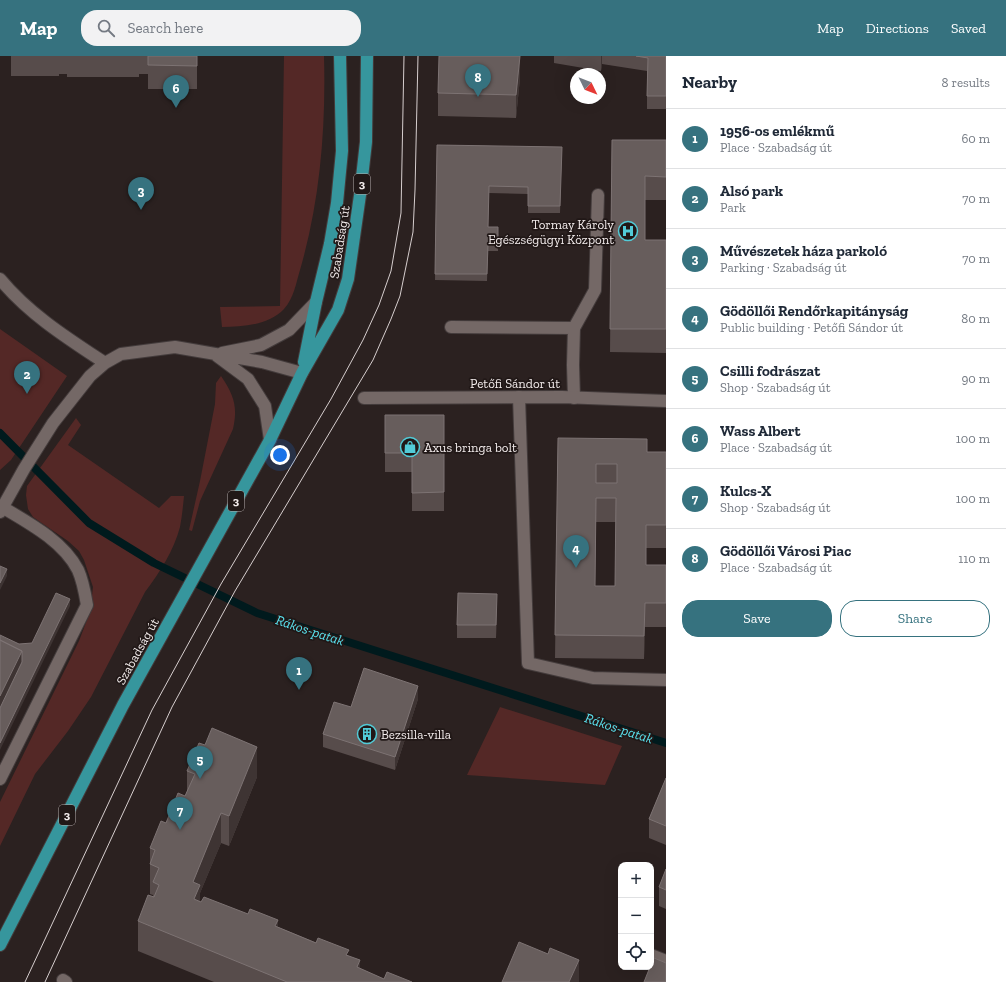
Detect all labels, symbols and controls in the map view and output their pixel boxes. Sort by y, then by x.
search box [81,10,361,46]
text: Map [20,17,57,40]
icon: search [95,17,117,39]
text: Search here [127,19,203,37]
text: Map [817,20,844,37]
text: Directions [866,20,929,37]
text: Saved [951,20,986,37]
pin: 8 [465,64,491,97]
north arrow [570,68,606,104]
text: Nearby [682,72,737,92]
pin: 6 [163,75,189,108]
text: 8 results [942,75,990,90]
text: 1956-os emlékmű [720,122,834,140]
text: 1 [692,131,698,146]
text: 60 m [961,131,990,146]
text: Place · Szabadság út [720,140,832,155]
road number: 3 [354,174,370,194]
pin: 3 [128,177,154,210]
text: Alsó park [720,182,783,200]
text: 2 [692,191,698,206]
text: 70 m [962,191,990,206]
text: Park [720,200,746,215]
street label: Szabadság út [326,204,353,280]
place label: Tormay Károly Egészségügyi Központ [488,217,614,247]
hospital icon: Tormay Károly Egészségügyi Központ [617,220,639,242]
text: Művészetek háza parkoló [720,242,887,260]
text: 3 [692,251,698,266]
text: 70 m [962,251,990,266]
text: Parking · Szabadság út [720,260,846,275]
text: Gödöllői Rendőrkapitányság [720,302,908,320]
text: 4 [691,311,699,326]
text: 80 m [961,311,990,326]
text: Public building · Petőfi Sándor út [720,320,903,335]
pin: 2 [14,361,40,394]
text: Csilli fodrászat [720,362,820,380]
text: 5 [692,371,698,386]
text: 90 m [961,371,990,386]
street label: Petőfi Sándor út [470,376,560,391]
text: Shop · Szabadság út [720,380,830,395]
text: Wass Albert [720,422,800,440]
text: 6 [692,431,698,446]
text: 100 m [956,431,990,446]
shop icon: Axus bringa bolt [399,436,421,458]
place label: Axus bringa bolt [424,440,517,455]
text: Place · Szabadság út [720,440,832,455]
your location [270,445,290,465]
text: Kulcs-X [720,482,771,500]
road number: 3 [228,491,244,511]
text: 7 [692,491,698,506]
text: 100 m [956,491,990,506]
text: Shop · Szabadság út [720,500,830,515]
pin: 4 [563,535,589,568]
text: Gödöllői Városi Piac [720,542,851,560]
text: 8 [691,551,699,566]
text: 110 m [958,551,990,566]
text: Place · Szabadság út [720,560,832,575]
button: Save [682,600,832,637]
button: Share [840,600,990,637]
water label: Rákos-patak [273,611,346,650]
street label: Szabadság út [113,615,162,687]
pin: 1 [286,657,312,690]
water label: Rákos-patak [582,709,655,748]
building icon: Bezsilla-villa [356,723,378,745]
place label: Bezsilla-villa [381,727,452,742]
pin: 5 [187,746,213,779]
pin: 7 [167,797,193,830]
road number: 3 [59,805,75,825]
map controls [618,862,654,970]
button: + [618,862,654,898]
button: − [618,898,654,934]
button: locate [618,934,654,970]

